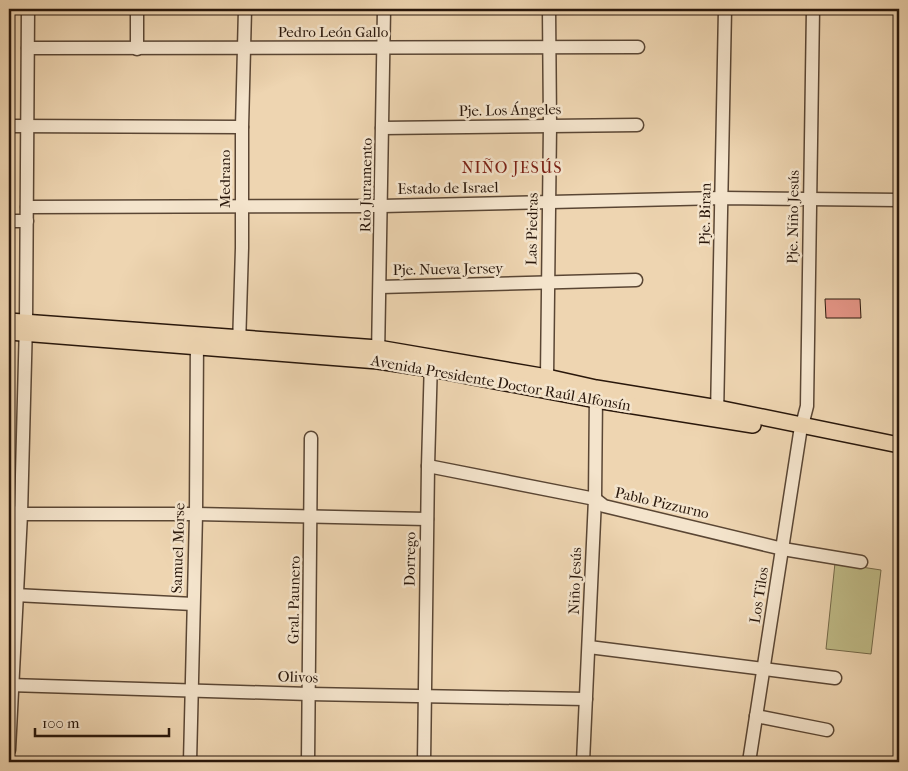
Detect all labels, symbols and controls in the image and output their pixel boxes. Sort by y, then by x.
street label: Pedro León Gallo [278,23,389,41]
street label: Pje. Los Ángeles [459,100,562,120]
street label: Rio Juramento [356,137,376,232]
street label: Medrano [216,149,234,208]
district label: NIÑO JESÚS [461,158,563,177]
street label: Pje. Niño Jesús [783,170,803,264]
street label: Estado de Israel [397,178,499,198]
street label: Pje. Biran [695,182,715,245]
street label: Las Piedras [522,192,542,265]
street label: Pje. Nueva Jersey [393,259,504,279]
street label: Avenida Presidente Doctor Raúl Alfonsín [369,351,633,415]
street label: Pablo Pizzurno [613,483,711,523]
street label: Samuel Morse [167,502,189,594]
street label: Dorrego [401,531,419,586]
street label: Niño Jesús [565,547,585,615]
street label: Gral. Paunero [284,555,304,644]
street label: Los Tilos [746,565,772,625]
street label: Olivos [277,667,319,687]
scale bar [35,706,169,738]
text: 100 m [42,714,80,732]

